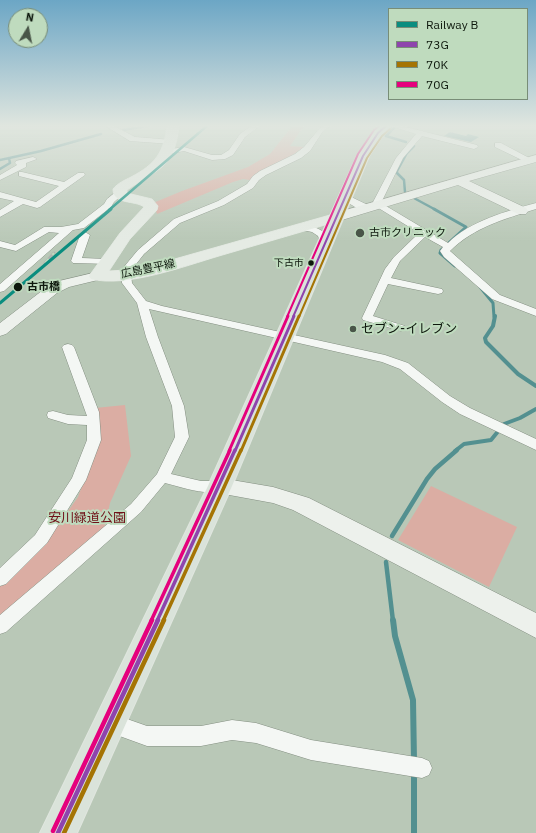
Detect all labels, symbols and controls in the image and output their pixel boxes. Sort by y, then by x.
north arrow [8,8,48,48]
legend [388,8,528,100]
text: N [25,10,35,25]
text: Railway B [426,17,478,32]
text: 73G [426,37,449,52]
text: 70K [426,57,448,72]
text: 70G [426,77,449,92]
place label: 古市クリニック [369,226,446,240]
marker: 古市クリニック [354,227,366,239]
street label: 広島豊平線 [120,257,176,281]
place label: 下古市 [274,257,304,269]
marker: 下古市 [306,258,316,268]
place label: 古市橋 [27,280,60,294]
marker: 古市橋 [12,281,24,293]
place label: セブン-イレブン [361,321,457,337]
marker: セブン-イレブン [348,324,358,334]
park label: 安川緑道公園 [48,510,126,526]

